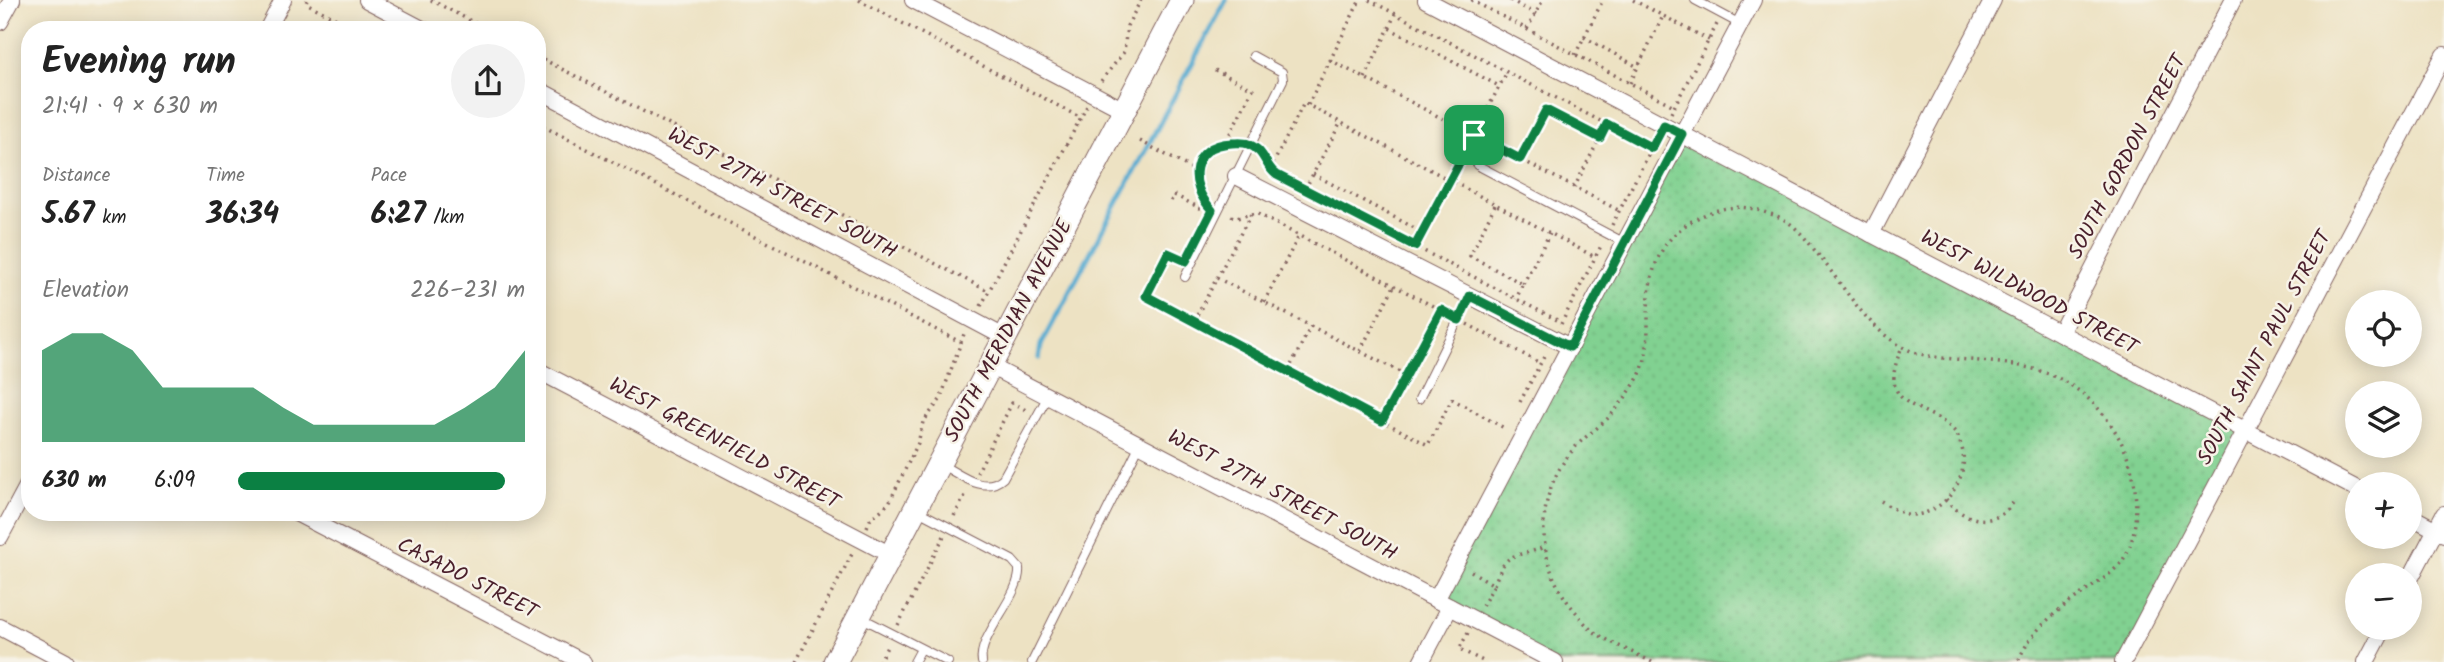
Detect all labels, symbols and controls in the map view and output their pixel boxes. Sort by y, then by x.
text: Evening run [42,33,236,93]
button: share [451,44,525,118]
street label: SOUTH GORDON STREET [2060,47,2197,265]
text: 21:41 · 9 × 630 m [42,89,218,125]
pin [1444,105,1504,165]
icon: arrive [1455,116,1493,154]
street label: WEST 27TH STREET SOUTH [661,119,903,269]
text: Distance [42,161,110,191]
text: Time [206,161,245,191]
text: Pace [371,161,407,191]
text: 5.67 [42,191,95,239]
text: 36:34 [206,191,279,239]
text: 6:27 [371,191,426,239]
text: km [95,203,126,233]
text: /km [426,203,464,233]
street label: SOUTH MERIDIAN AVENUE [936,213,1082,449]
street label: WEST WILDWOOD STREET [1914,222,2145,365]
street label: SOUTH SAINT PAUL STREET [2189,223,2342,471]
text: Elevation [42,273,129,309]
text: 226–231 m [410,273,525,309]
map controls [2345,290,2422,640]
button: locate [2345,290,2422,367]
street label: WEST GREENFIELD STREET [603,369,847,520]
button: layers [2345,381,2422,458]
street label: WEST 27TH STREET SOUTH [1161,421,1403,571]
text: 630 m [42,463,107,499]
text: 6:09 [154,463,195,499]
button: + [2345,472,2422,549]
street label: CASADO STREET [391,529,545,630]
button: − [2345,563,2422,640]

